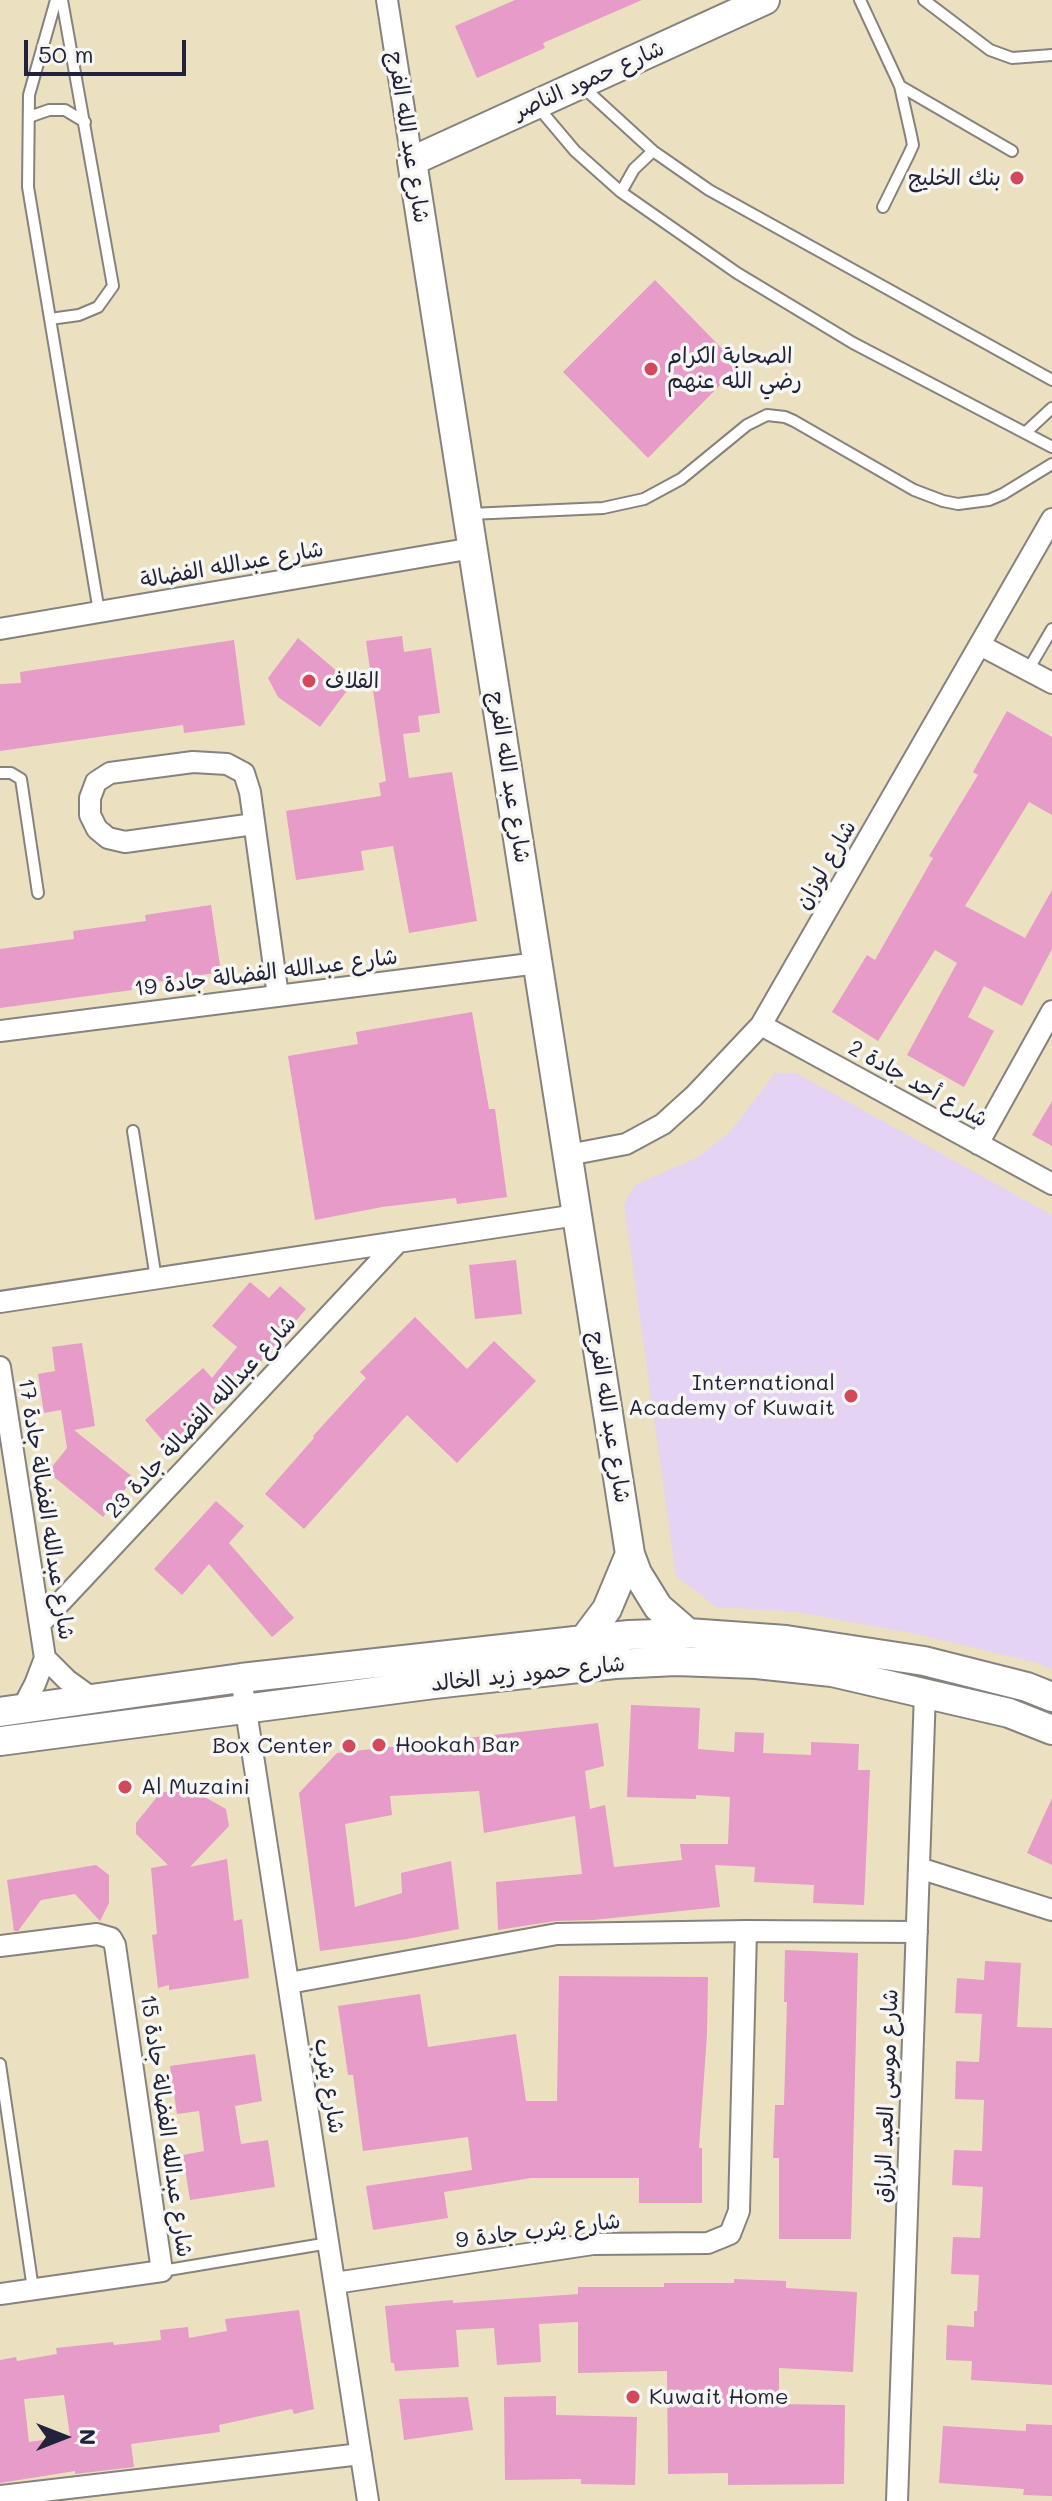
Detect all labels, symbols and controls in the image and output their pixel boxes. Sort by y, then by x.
scale bar [28,24,190,74]
street label: شارع حمود الناصر [510,35,668,125]
text: 50 m [38,38,94,69]
street label: شارع عبد الله الفرج [381,49,435,225]
place label: بنك الخليج [908,165,1001,191]
marker: بنك الخليج [1008,169,1026,187]
place label: الصحابة الكرام رضي الله عنهم [667,343,802,394]
marker: الصحابة الكرام رضي الله عنهم [642,360,660,378]
street label: شارع عبدالله الفضالة [138,536,326,594]
place label: القلاف [325,668,379,694]
marker: القلاف [300,672,318,690]
street label: شارع عبد الله الفرج [482,689,536,865]
street label: شارع لوزان [790,816,862,914]
street label: شارع عبدالله الفضالة جادة 19 [133,944,399,1002]
street label: شارع أحد جادة 2 [844,1035,992,1133]
street label: شارع عبدالله الفضالة جادة 23 [100,1310,302,1524]
street label: شارع عبد الله الفرج [582,1329,636,1505]
place label: International Academy of Kuwait [628,1370,835,1422]
street label: شارع عبدالله الفضالة جادة 17 [12,1376,80,1642]
marker: International Academy of Kuwait [842,1387,860,1405]
street label: شارع حمود زيد الخالد [430,1651,626,1697]
place label: Hookah Bar [395,1732,520,1758]
place label: Box Center [212,1733,333,1759]
marker: Hookah Bar [370,1736,388,1754]
marker: Box Center [340,1737,358,1755]
place label: Al Muzaini [141,1774,250,1800]
marker: Al Muzaini [116,1778,134,1796]
street label: شارع موسى العبد الرزاق [870,1988,904,2204]
street label: شارع عبدالله الفضالة جادة 15 [134,1993,198,2259]
street label: شارع يثرب [308,2036,350,2136]
street label: شارع يثرب جادة 9 [454,2208,622,2254]
place label: Kuwait Home [649,2384,789,2410]
marker: Kuwait Home [624,2388,642,2406]
north arrow [24,2397,104,2477]
text: N [74,2429,103,2445]

